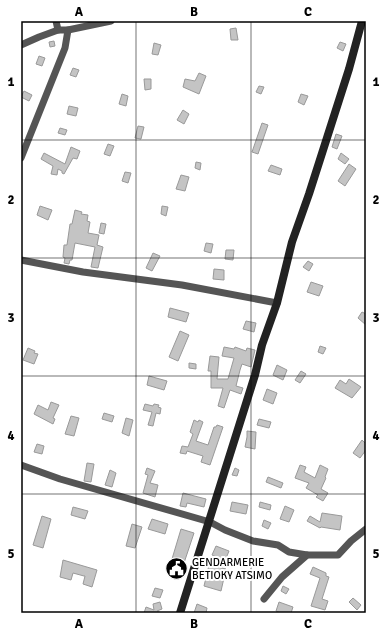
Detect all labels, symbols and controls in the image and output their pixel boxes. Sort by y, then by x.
text: A [75,4,84,20]
text: B [190,4,198,20]
text: C [304,4,312,20]
text: 1 [7,74,15,90]
text: 1 [372,74,380,90]
text: 2 [7,192,15,208]
text: 2 [372,192,380,208]
text: 3 [7,310,15,326]
text: 3 [372,310,380,326]
text: 4 [7,428,15,444]
text: 4 [372,428,380,444]
text: 5 [7,546,15,562]
text: 5 [372,546,380,562]
public building icon: GENDARMERIE BETIOKY ATSIMO [164,555,190,581]
place label: GENDARMERIE BETIOKY ATSIMO [192,556,272,582]
text: A [75,616,84,632]
text: B [190,616,198,632]
text: C [304,616,312,632]

